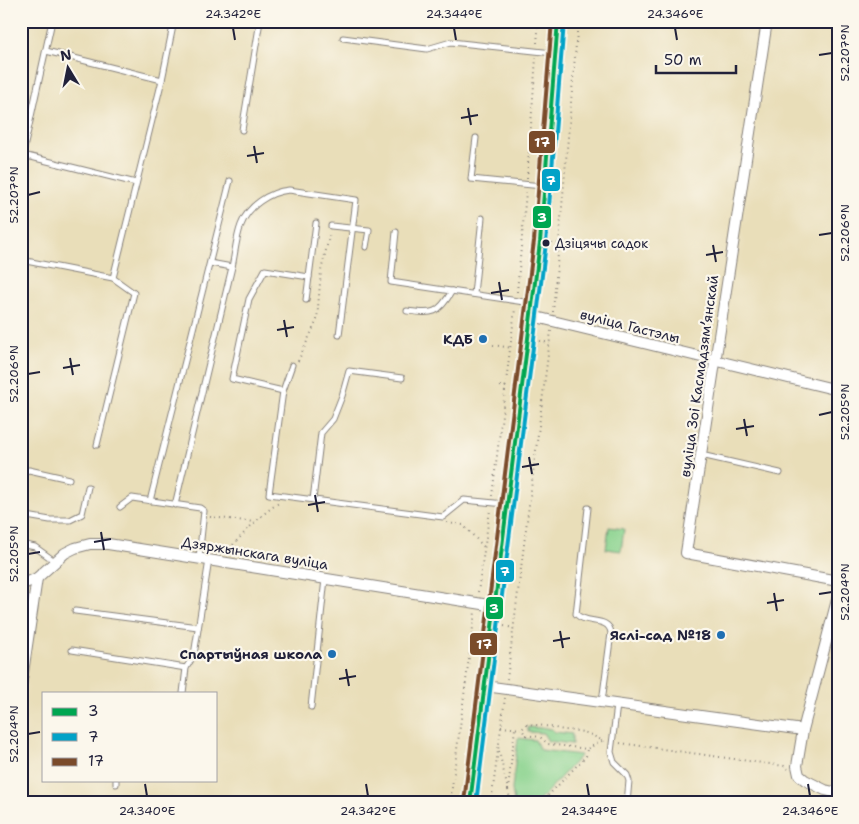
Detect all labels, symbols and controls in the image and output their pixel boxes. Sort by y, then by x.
text: 24.342°E [205,6,261,22]
text: 24.344°E [426,6,482,22]
text: 24.346°E [647,6,703,22]
text: 52.207°N [837,24,853,82]
north arrow [42,42,92,92]
scale bar [656,42,736,74]
text: N [59,45,73,65]
text: 50 m [664,50,702,70]
line badge: 17 [528,130,556,154]
text: 17 [534,133,550,151]
text: 52.207°N [6,166,22,224]
line badge: 7 [541,168,561,192]
text: 7 [546,171,556,189]
text: 52.206°N [837,204,853,262]
line badge: 3 [532,205,552,229]
text: 3 [537,208,547,226]
place label: Дзіцячы садок [555,235,648,252]
marker: Дзіцячы садок [541,238,551,248]
street label: вуліца Зоі Касмадзямʼянскай [676,274,722,478]
street label: вуліца Гастэлы [578,305,682,347]
place label: КДБ [443,330,473,348]
marker: КДБ [477,333,489,345]
text: 52.206°N [6,345,22,403]
text: 52.205°N [837,384,853,440]
text: 52.205°N [6,526,22,582]
street label: Дзяржынскага вуліца [180,533,330,574]
line badge: 7 [495,559,515,583]
text: 7 [500,562,510,580]
text: 52.204°N [837,563,853,621]
line badge: 3 [485,596,504,620]
text: 3 [489,599,499,617]
place label: Яслі-сад №18 [610,626,711,644]
marker: Яслі-сад №18 [715,629,727,641]
line badge: 17 [469,632,498,656]
text: 17 [476,635,492,653]
place label: Спартыўная школа [180,645,322,663]
marker: Спартыўная школа [326,648,338,660]
legend [42,692,218,782]
text: 3 [88,701,99,721]
text: 52.204°N [6,705,22,763]
text: 7 [88,727,99,747]
text: 17 [88,751,104,771]
text: 24.340°E [119,803,175,819]
text: 24.342°E [340,803,396,819]
text: 24.344°E [561,803,617,819]
text: 24.346°E [782,803,838,819]

